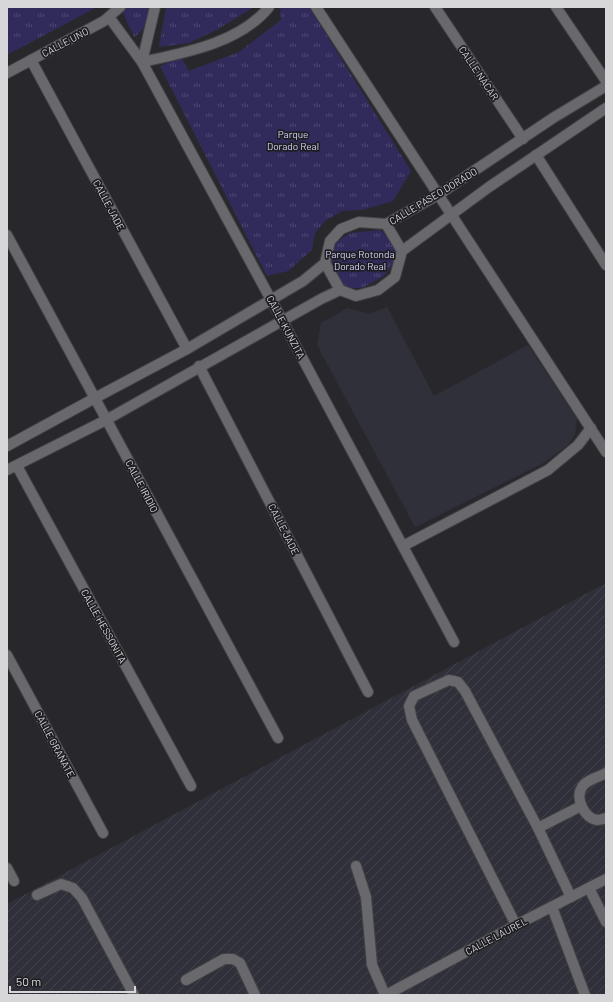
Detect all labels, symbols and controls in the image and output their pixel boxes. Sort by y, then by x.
street label: CALLE UNO [40,25,90,59]
street label: CALLE NÁCAR [457,44,501,102]
park label: Parque Dorado Real [267,128,319,152]
street label: CALLE PASEO DORADO [387,165,479,227]
street label: CALLE JADE [91,178,127,232]
park label: Parque Rotonda Dorado Real [325,248,395,272]
street label: CALLE KUNZITA [264,293,308,361]
street label: CALLE IRIDIO [123,458,161,514]
street label: CALLE JADE [266,502,302,556]
street label: CALLE HESSONITA [79,587,129,665]
street label: CALLE GRANATE [32,708,78,780]
street label: CALLE LAUREL [463,915,529,957]
scale bar [10,968,135,994]
text: 50 m [16,974,41,988]

